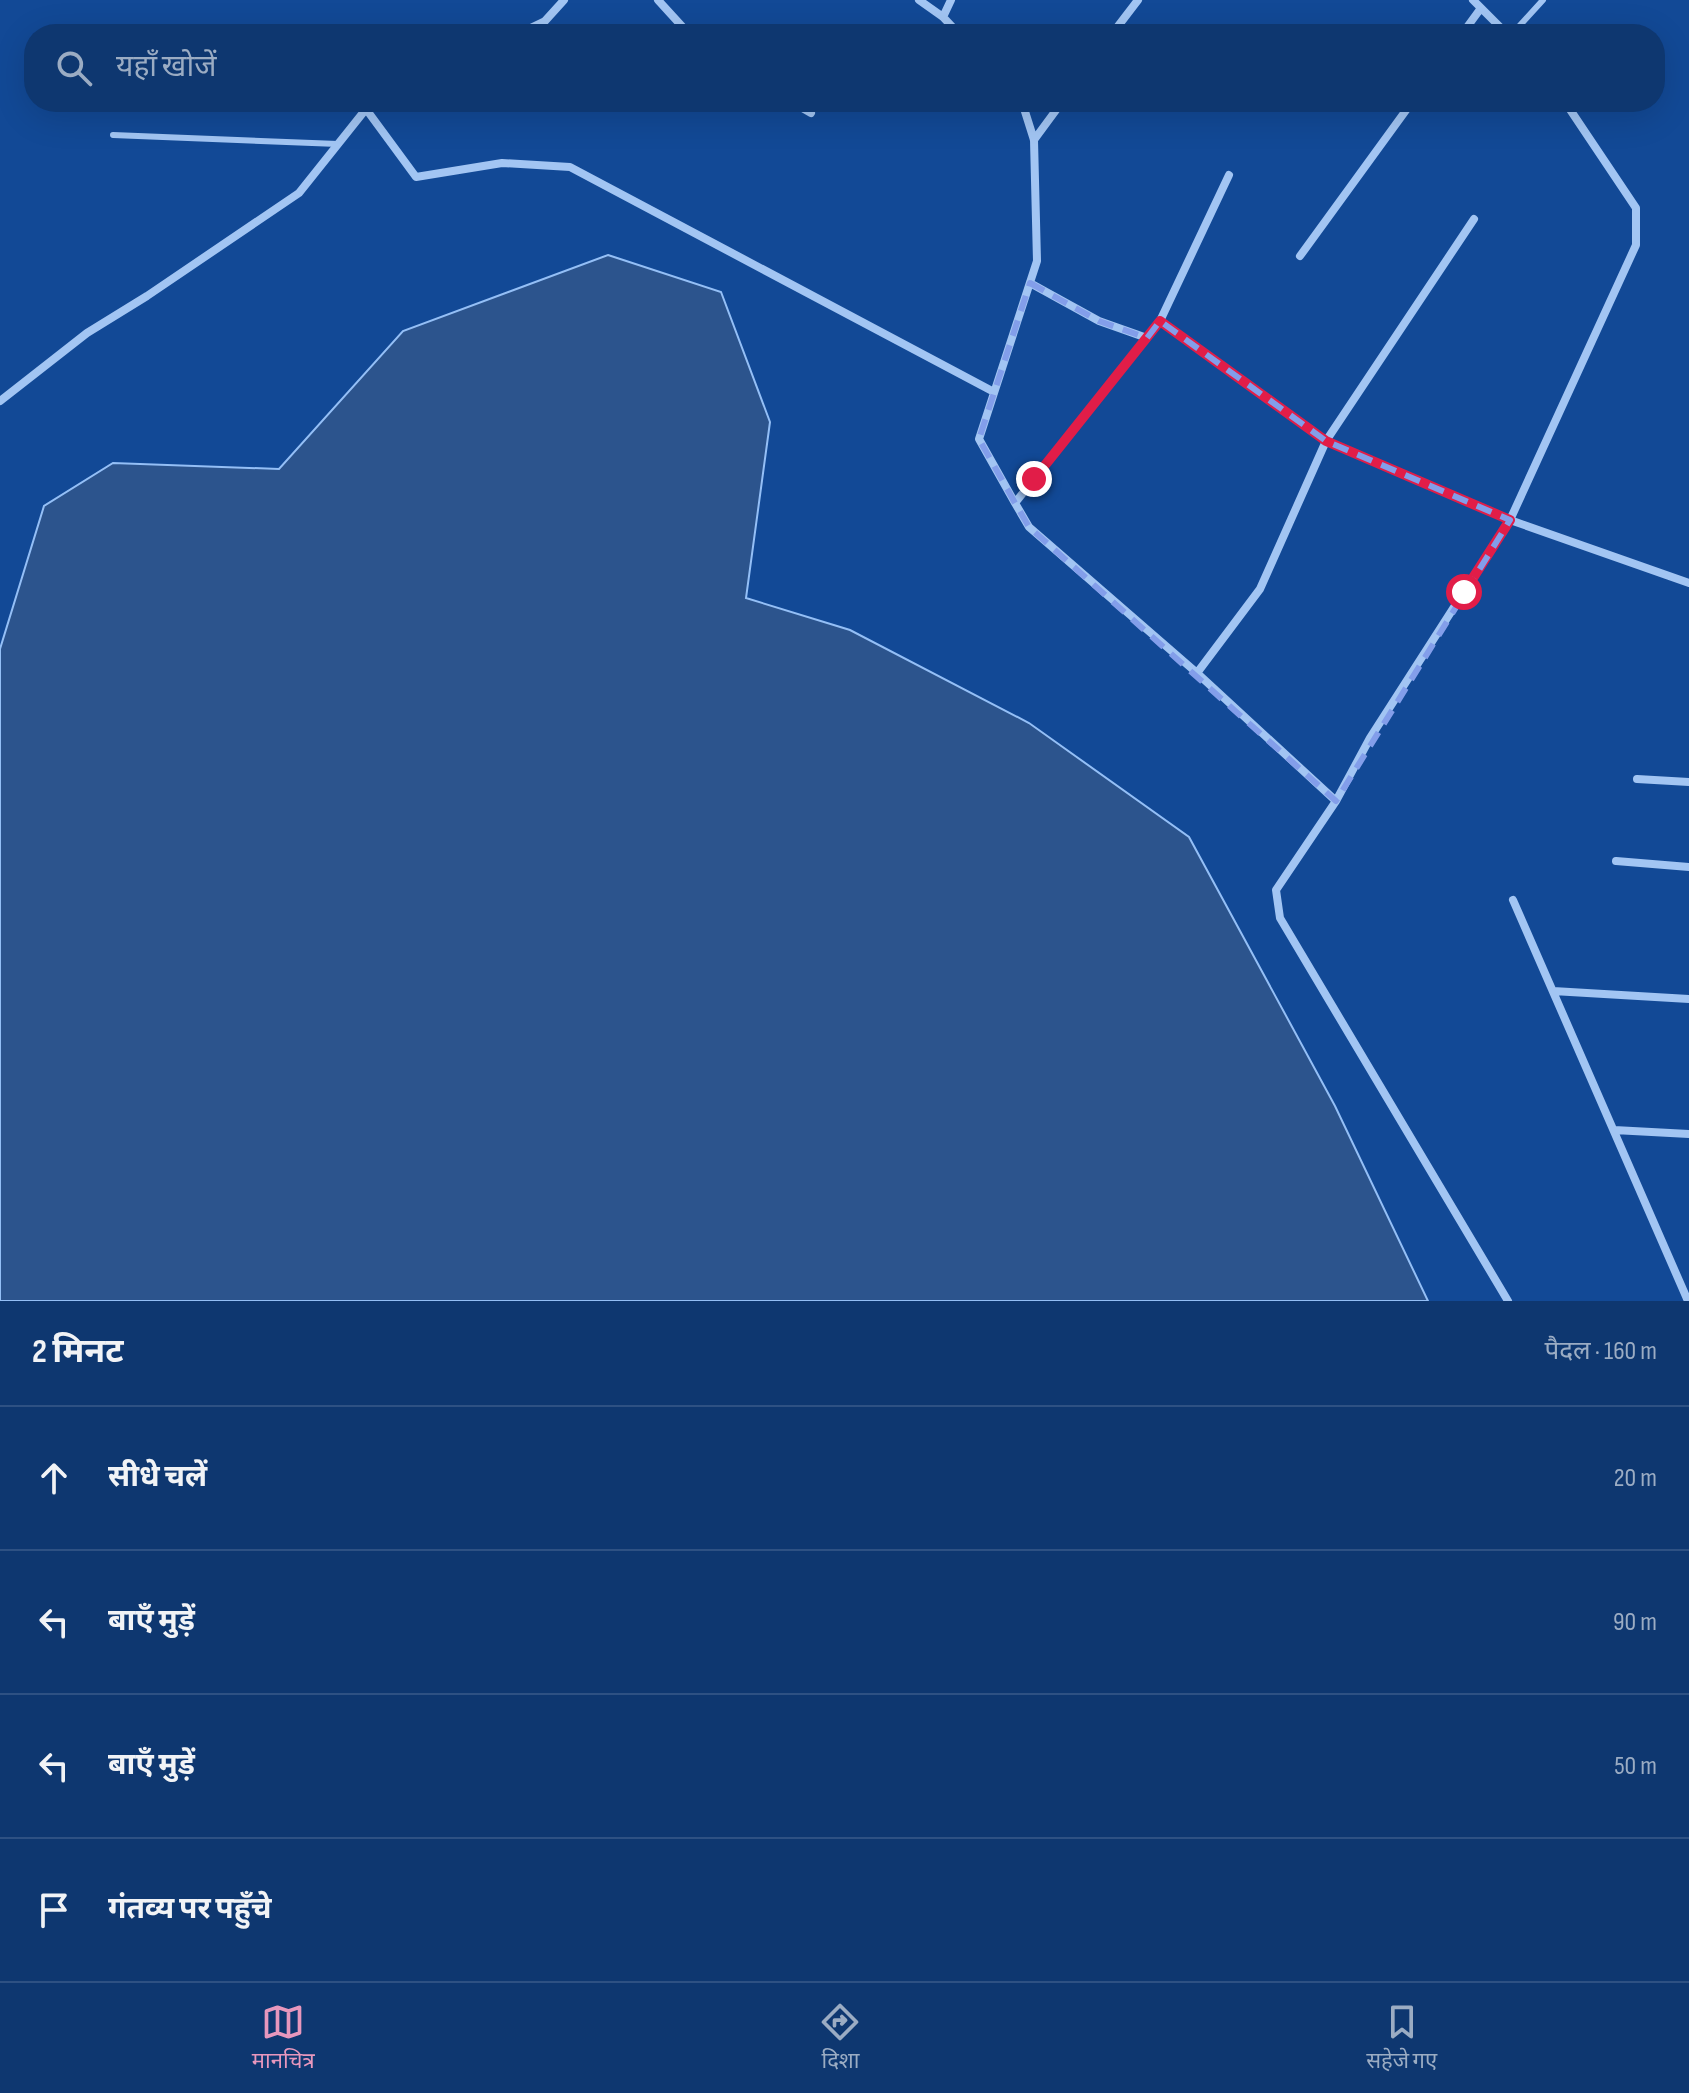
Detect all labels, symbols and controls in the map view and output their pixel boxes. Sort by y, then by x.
search box [24,24,1665,112]
icon: search [52,46,96,90]
text: यहाँ खोजें [116,49,216,85]
route end [1016,461,1052,497]
route start [1446,574,1482,610]
text: 2 मिनट [32,1331,124,1372]
text: पैदल · 160 m [1544,1336,1657,1367]
icon: ahead [32,1456,76,1500]
text: सीधे चलें [108,1459,207,1495]
text: 20 m [1614,1463,1657,1494]
icon: left [32,1600,76,1644]
text: बाएँ मुड़ें [108,1603,195,1639]
text: 90 m [1613,1607,1657,1638]
icon: left [32,1744,76,1788]
text: बाएँ मुड़ें [108,1747,195,1783]
text: 50 m [1614,1751,1657,1782]
icon: arrive [32,1888,76,1932]
text: गंतव्य पर पहुँचे [108,1891,272,1927]
tab: मानचित्र [252,2000,315,2077]
tab: दिशा [818,2000,862,2077]
tab: सहेजे गए [1366,2000,1437,2077]

